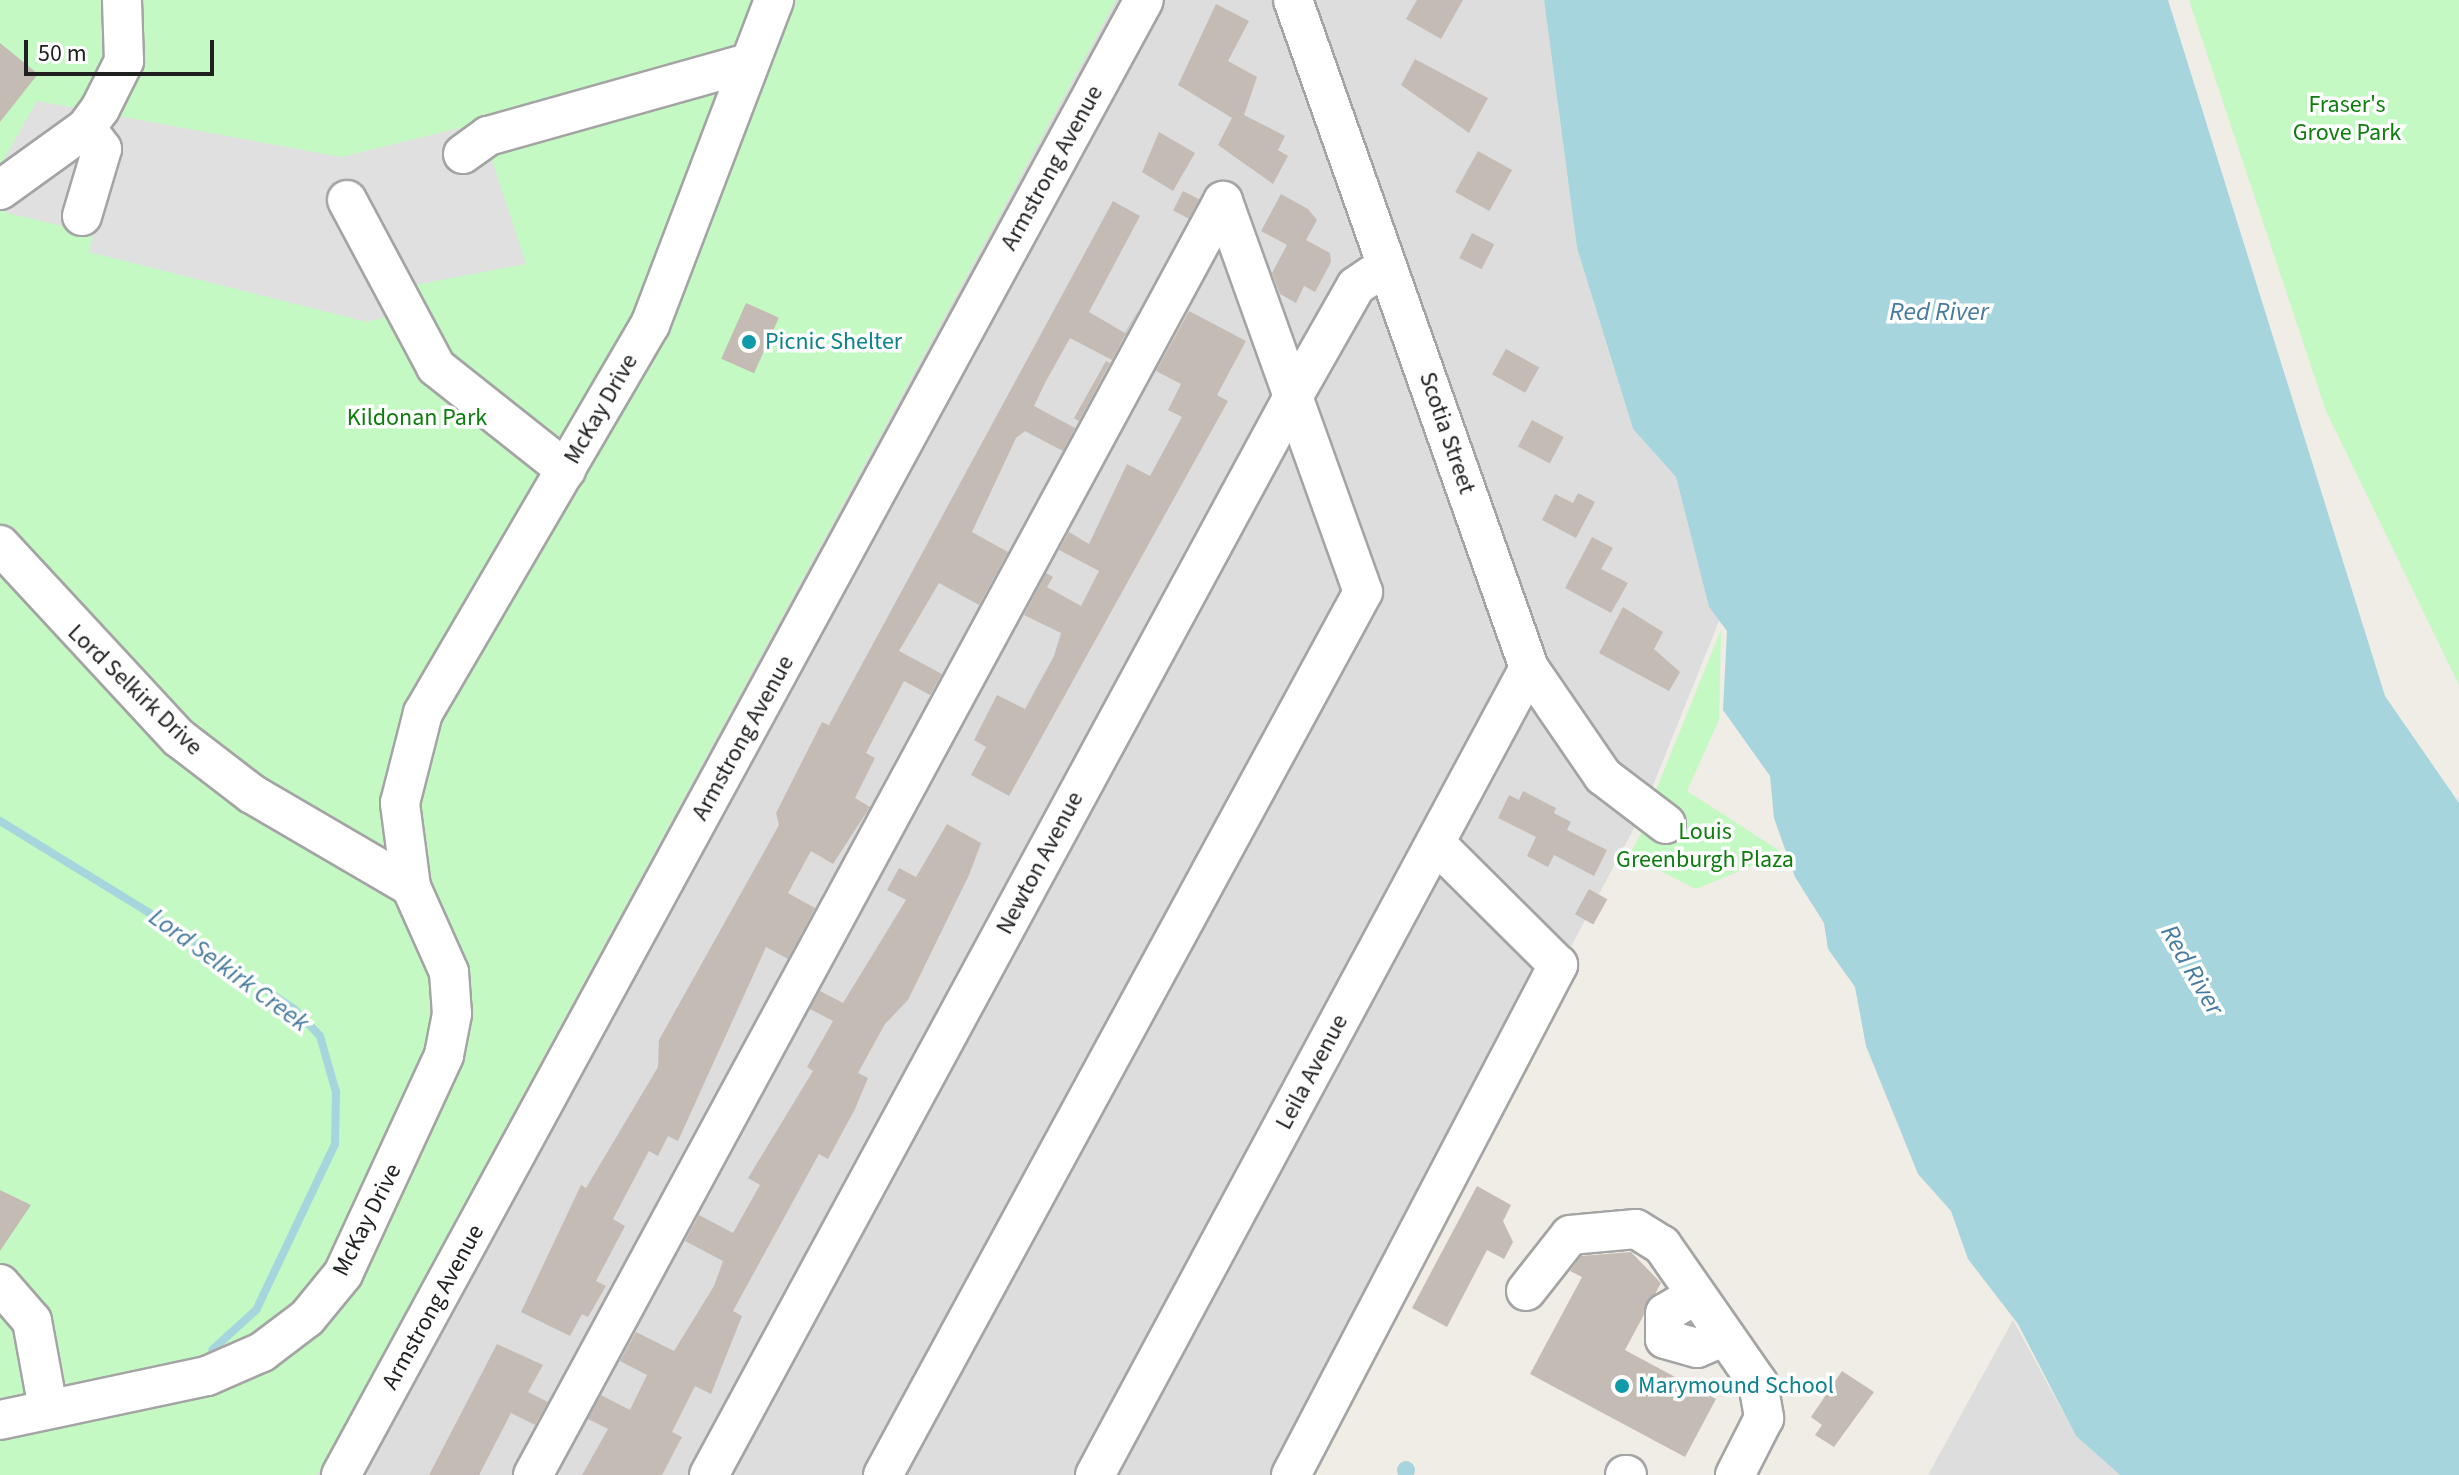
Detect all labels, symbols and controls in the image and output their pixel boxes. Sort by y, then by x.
scale bar [28,24,218,74]
text: 50 m [38,36,87,71]
street label: Armstrong Avenue [995,81,1109,255]
park label: Fraser's Grove Park [2293,91,2401,147]
water label: Red River [1889,296,1989,328]
place label: Picnic Shelter [765,328,902,356]
marker: Picnic Shelter [740,333,758,351]
street label: McKay Drive [558,349,644,469]
street label: Scotia Street [1413,368,1481,498]
park label: Kildonan Park [347,404,487,432]
street label: Lord Selkirk Drive [62,618,208,762]
street label: Armstrong Avenue [686,651,800,825]
street label: Newton Avenue [990,787,1090,939]
park label: Louis Greenburgh Plaza [1616,818,1794,874]
water label: Lord Selkirk Creek [143,902,315,1038]
water label: Red River [2154,919,2230,1021]
street label: Leila Avenue [1270,1010,1354,1134]
street label: McKay Drive [326,1159,408,1281]
street label: Armstrong Avenue [376,1220,490,1394]
place label: Marymound School [1638,1372,1834,1400]
marker: Marymound School [1613,1377,1631,1395]

